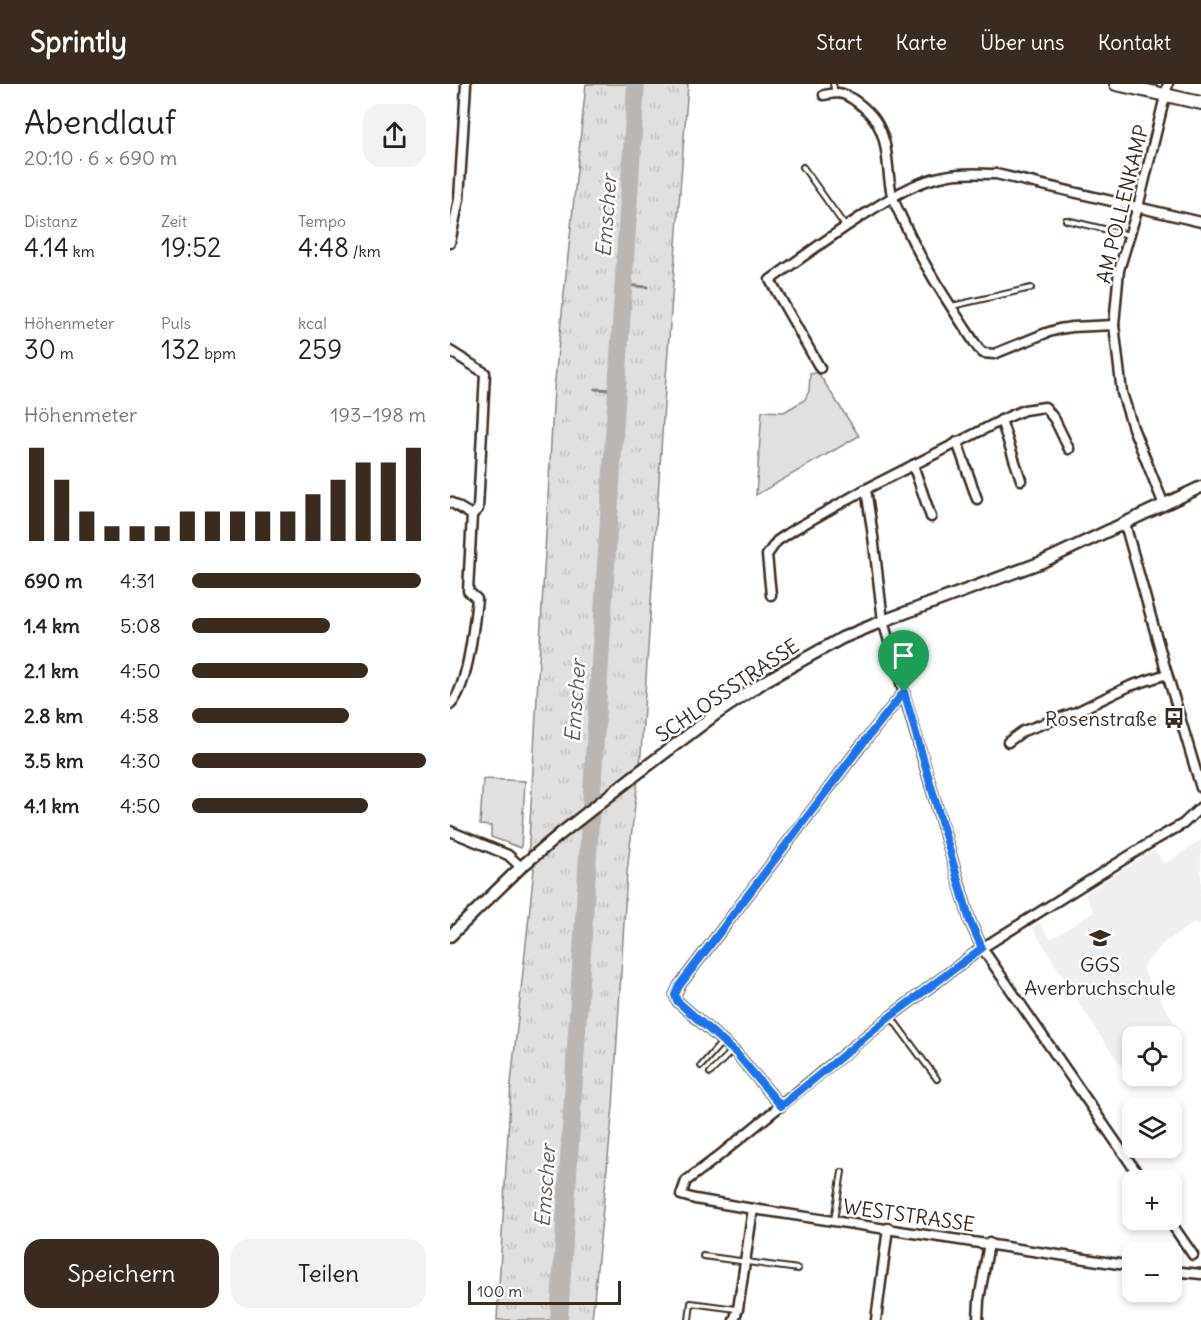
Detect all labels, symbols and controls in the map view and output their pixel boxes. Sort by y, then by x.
text: Sprintly [30,24,127,60]
text: Start [816,29,862,56]
text: Karte [895,29,947,56]
text: Über uns [980,29,1065,56]
text: Kontakt [1098,29,1171,56]
text: Abendlauf [24,101,176,143]
button: share [363,104,426,167]
street label: AM POLLENKAMP [1090,122,1154,286]
text: 20:10 · 6 × 690 m [24,145,177,170]
water label: Emscher [590,171,623,258]
text: Distanz [24,211,78,231]
text: Zeit [161,211,187,231]
text: Tempo [298,211,346,231]
text: 4.14 [24,231,69,264]
text: 19:52 [161,231,221,264]
text: 4:48 [298,231,349,264]
text: km [69,241,95,261]
text: /km [349,241,381,261]
text: Höhenmeter [24,313,115,333]
text: Puls [161,313,191,333]
text: kcal [298,313,327,333]
text: 30 [24,333,56,366]
text: 132 [161,333,200,366]
text: 259 [298,333,342,366]
text: m [56,343,74,363]
text: bpm [200,343,236,363]
text: Höhenmeter [24,402,137,427]
text: 193–198 m [331,402,426,427]
text: 690 m [24,568,83,593]
text: 4:31 [120,568,155,593]
text: 1.4 km [24,613,80,638]
text: 5:08 [120,613,161,638]
pin [878,630,929,692]
street label: SCHLOSSSTRASSE [651,633,803,747]
icon: arrive [887,639,920,672]
water label: Emscher [559,656,592,743]
text: 2.1 km [24,658,79,683]
text: 4:50 [120,658,161,683]
text: 2.8 km [24,703,83,728]
text: 4:58 [120,703,159,728]
place label: Rosenstraße [1045,706,1157,731]
bus stop icon: Rosenstraße [1162,706,1186,730]
text: 3.5 km [24,748,84,773]
text: 4:30 [120,748,161,773]
text: 4.1 km [24,793,79,818]
text: 4:50 [120,793,161,818]
school or university icon: GGS Averbruchschule [1088,926,1112,950]
place label: GGS Averbruchschule [1024,952,1176,1000]
map controls [1122,1026,1182,1302]
button: locate [1122,1026,1182,1086]
button: layers [1122,1098,1182,1158]
water label: Emscher [529,1141,562,1228]
button: + [1122,1170,1182,1230]
street label: WESTSTRASSE [842,1193,976,1237]
button: Speichern [24,1239,219,1308]
button: Teilen [231,1239,426,1308]
button: − [1122,1242,1182,1302]
scale bar [468,1278,621,1306]
text: 100 m [477,1281,522,1301]

